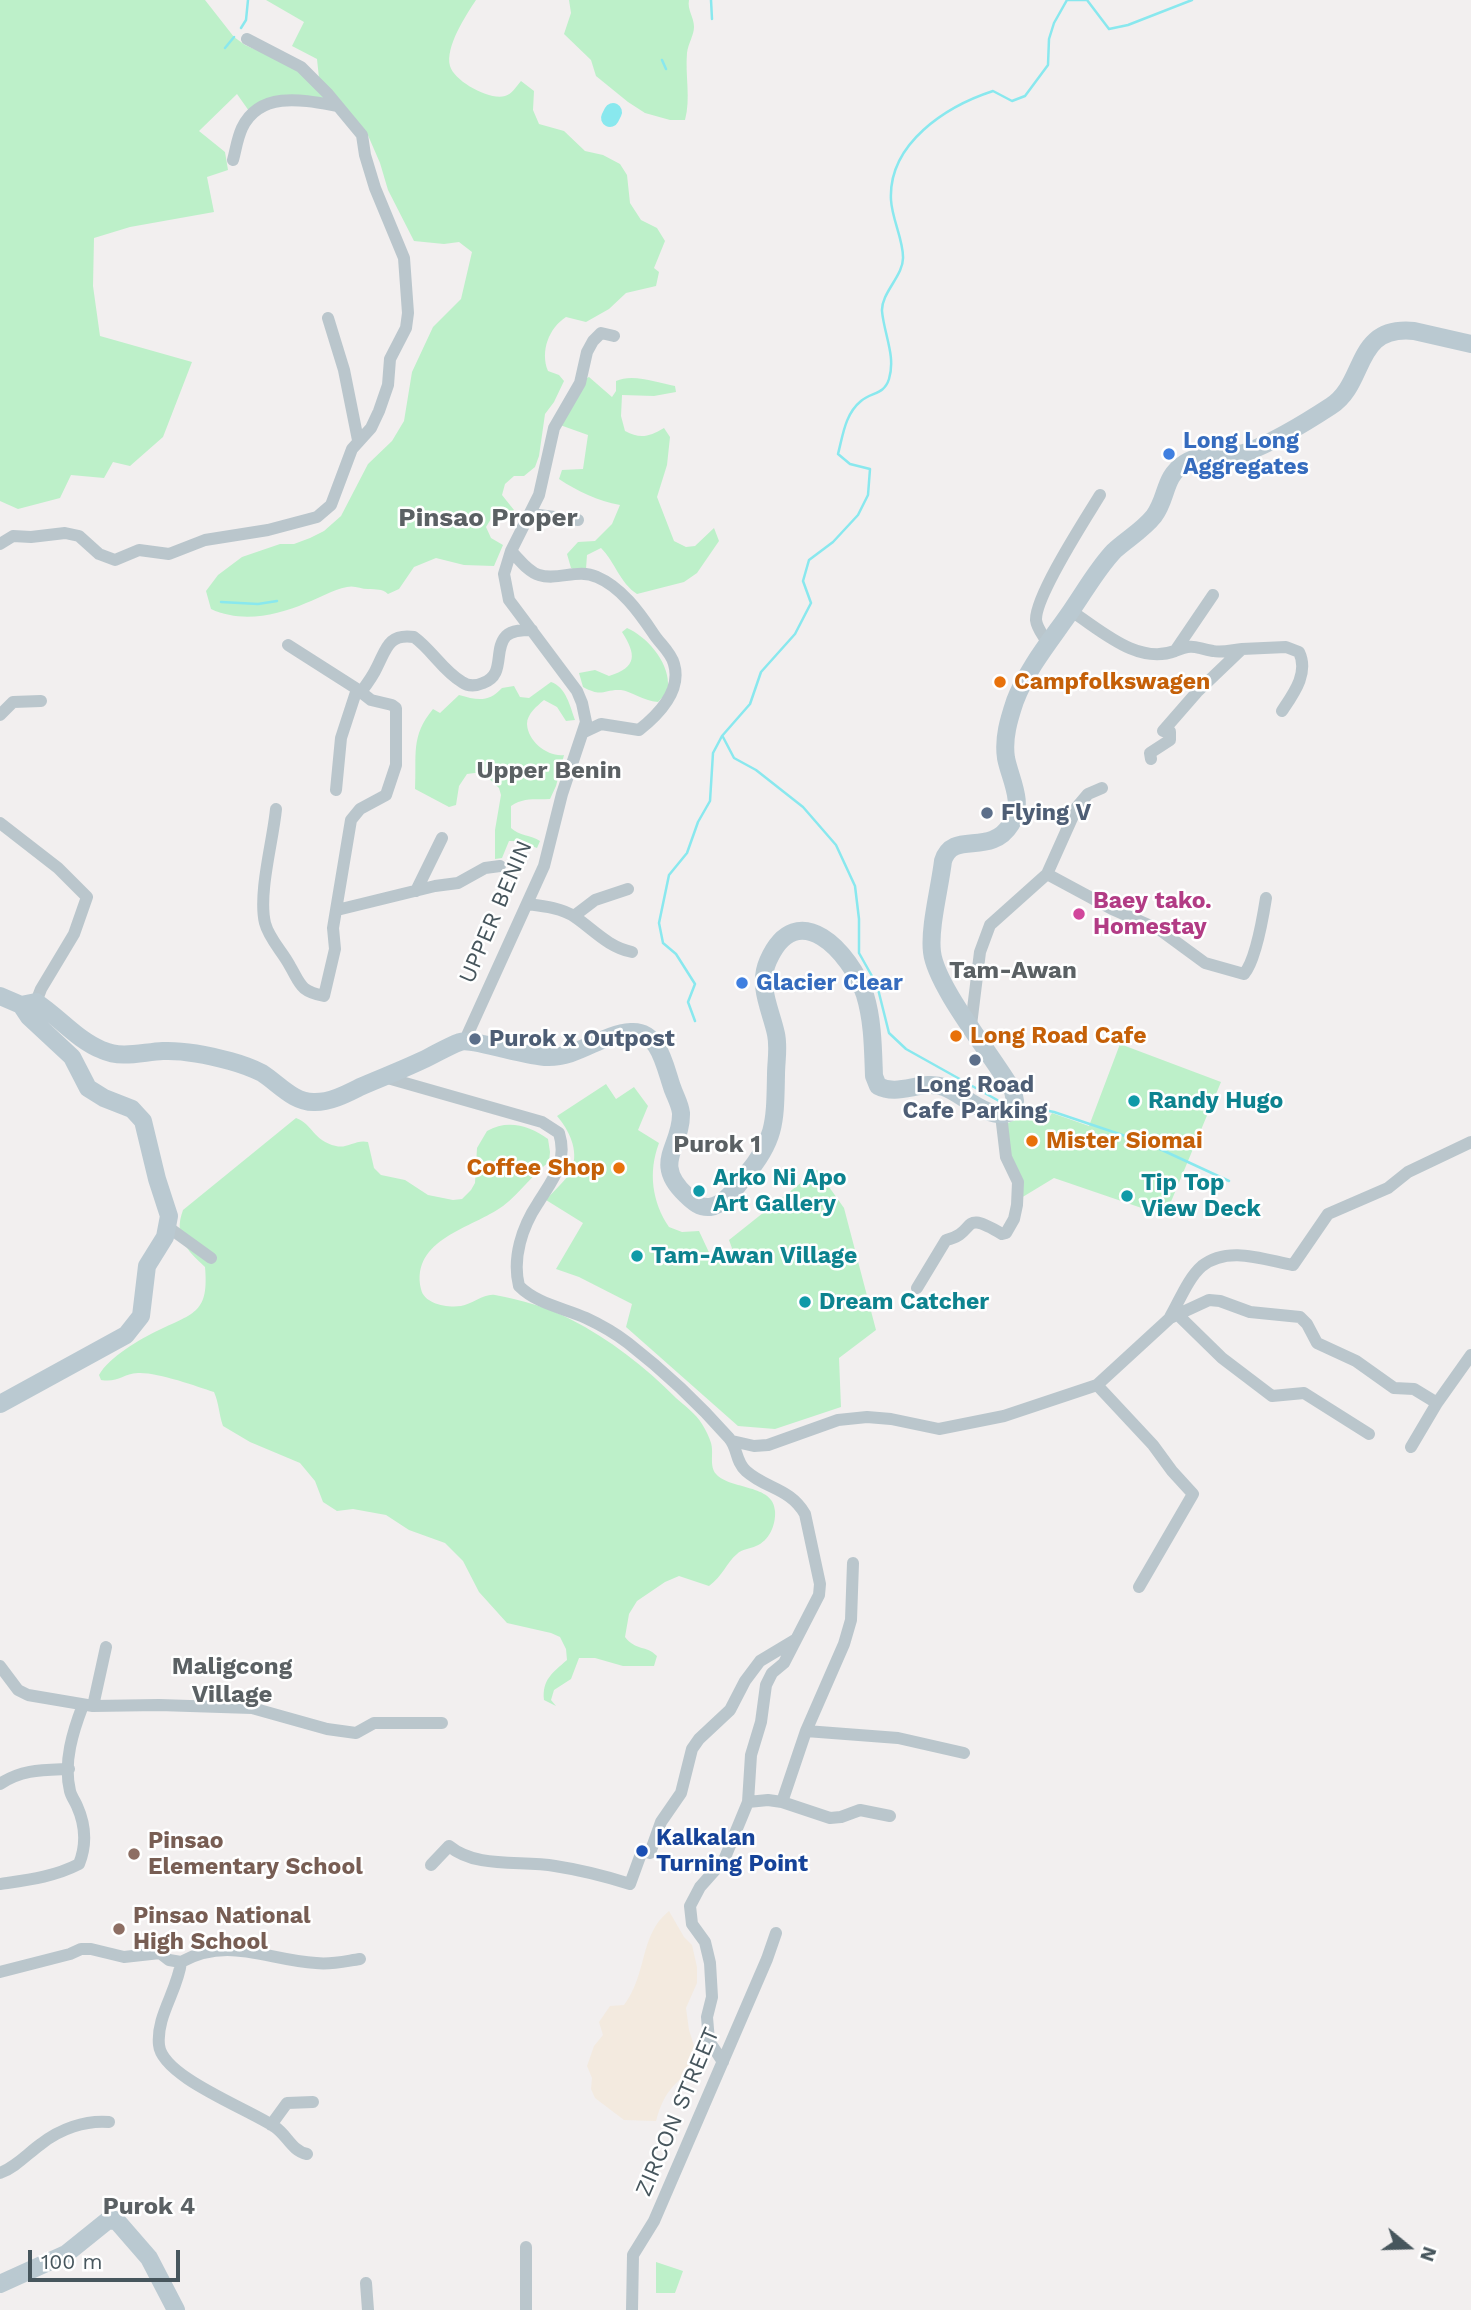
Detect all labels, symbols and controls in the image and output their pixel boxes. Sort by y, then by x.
place label: Long Long Aggregates [1183,427,1309,481]
marker: Long Long Aggregates [1161,446,1177,462]
district label: Pinsao Proper [398,502,578,534]
place label: Campfolkswagen [1014,668,1210,696]
marker: Campfolkswagen [992,674,1008,690]
district label: Upper Benin [476,757,622,785]
place label: Flying V [1001,799,1091,827]
marker: Flying V [979,805,995,821]
street label: UPPER BENIN [454,836,538,988]
place label: Baey tako. Homestay [1093,887,1212,941]
marker: Baey tako. Homestay [1071,906,1087,922]
district label: Tam-Awan [949,957,1077,985]
place label: Glacier Clear [756,969,903,997]
marker: Glacier Clear [734,975,750,991]
place label: Long Road Cafe [970,1022,1146,1050]
place label: Purok x Outpost [489,1025,675,1053]
marker: Long Road Cafe [948,1028,964,1044]
marker: Purok x Outpost [467,1031,483,1047]
marker: Long Road Cafe Parking [967,1052,983,1068]
place label: Long Road Cafe Parking [903,1071,1047,1125]
place label: Randy Hugo [1148,1087,1283,1115]
marker: Randy Hugo [1126,1093,1142,1109]
place label: Mister Siomai [1046,1127,1203,1155]
district label: Purok 1 [673,1131,761,1159]
marker: Mister Siomai [1024,1133,1040,1149]
place label: Coffee Shop [466,1154,605,1182]
marker: Coffee Shop [611,1160,627,1176]
place label: Arko Ni Apo Art Gallery [713,1164,847,1218]
place label: Tip Top View Deck [1141,1169,1261,1223]
marker: Arko Ni Apo Art Gallery [691,1183,707,1199]
marker: Tip Top View Deck [1119,1188,1135,1204]
place label: Tam-Awan Village [651,1242,857,1270]
marker: Tam-Awan Village [629,1248,645,1264]
place label: Dream Catcher [819,1288,989,1316]
marker: Dream Catcher [797,1294,813,1310]
district label: Maligcong Village [172,1653,292,1709]
place label: Kalkalan Turning Point [656,1824,808,1878]
place label: Pinsao Elementary School [148,1827,363,1881]
marker: Kalkalan Turning Point [634,1843,650,1859]
marker: Pinsao Elementary School [126,1846,142,1862]
place label: Pinsao National High School [133,1902,311,1956]
marker: Pinsao National High School [111,1921,127,1937]
street label: ZIRCON STREET [630,2023,726,2201]
district label: Purok 4 [103,2193,195,2221]
north arrow [1373,2212,1443,2282]
scale bar [32,2236,184,2280]
text: N [1415,2244,1441,2264]
text: 100 m [41,2249,103,2274]

